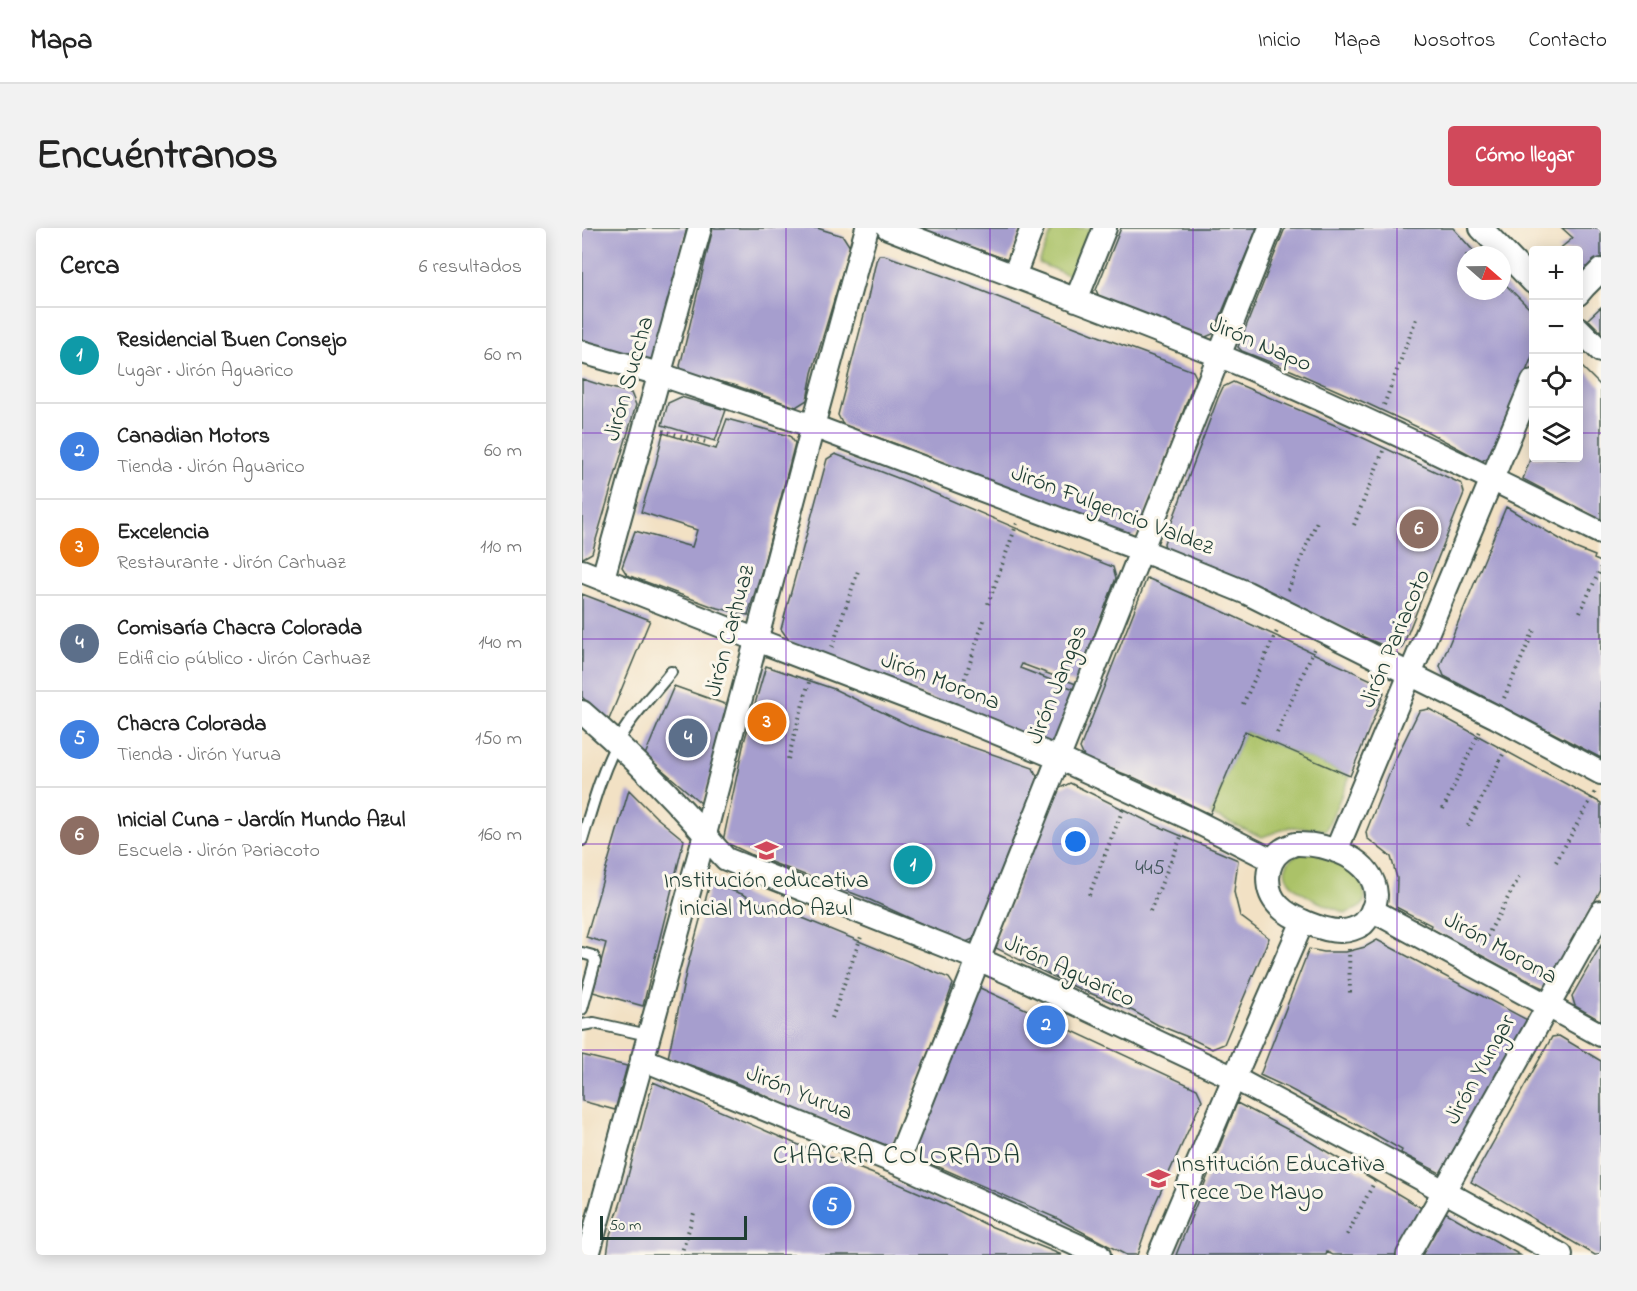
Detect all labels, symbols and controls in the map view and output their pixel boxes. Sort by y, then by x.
text: Mapa [30,21,92,62]
text: Inicio [1258,26,1301,56]
text: Mapa [1334,26,1381,56]
text: Nosotros [1414,26,1496,56]
text: Contacto [1529,26,1607,56]
text: Encuéntranos [36,126,278,187]
button: Cómo llegar [1448,126,1601,186]
north arrow [1457,246,1511,300]
map controls [1529,246,1583,462]
button: + [1529,246,1583,300]
text: Cerca [60,248,120,286]
text: 6 resultados [419,253,522,282]
button: − [1529,300,1583,354]
street label: Jirón Napo [1203,308,1317,382]
street label: Jirón Succha [595,312,665,446]
text: Residencial Buen Consejo [117,325,347,357]
text: 1 [76,341,83,370]
text: 60 m [484,341,522,370]
button: locate [1529,354,1583,408]
text: Lugar · Jirón Aguarico [117,357,293,386]
button: layers [1529,408,1583,462]
text: Canadian Motors [117,421,270,453]
text: 2 [75,437,84,466]
text: 60 m [484,437,522,466]
text: Tienda · Jirón Aguarico [117,453,305,482]
street label: Jirón Fulgencio Valdez [1005,456,1219,566]
pin: 6 [1400,506,1438,552]
text: Excelencia [117,517,209,549]
text: 3 [75,533,84,562]
text: 110 m [480,533,522,562]
text: Restaurante · Jirón Carhuaz [117,549,346,578]
street label: Jirón Carhuaz [697,560,766,701]
street label: Jirón Pariacoto [1351,564,1441,714]
text: Comisaría Chacra Colorada [117,613,362,645]
street label: Jirón Jangas [1018,620,1098,750]
text: 4 [75,629,84,658]
text: 140 m [478,629,522,658]
street label: Jirón Morona [875,643,1005,721]
text: Edificio público · Jirón Carhuaz [117,645,370,674]
pin: 3 [748,700,786,744]
text: Chacra Colorada [117,709,266,741]
pin: 4 [668,716,708,760]
text: 5 [74,725,85,754]
text: 150 m [475,725,522,754]
text: Tienda · Jirón Yurua [117,741,281,770]
text: Inicial Cuna - Jardín Mundo Azul [117,805,405,837]
text: 6 [75,821,84,850]
text: 160 m [478,821,522,850]
your location [1061,827,1090,856]
text: Escuela · Jirón Pariacoto [117,837,320,866]
school or university icon: Institución educativa inicial Mundo Azul [753,838,779,864]
pin: 1 [894,842,932,888]
house number: 445 [1135,854,1165,884]
place label: Institución educativa inicial Mundo Azul [663,864,869,927]
street label: Jirón Morona [1437,903,1563,995]
street label: Jirón Aguarico [998,926,1140,1018]
pin: 2 [1026,1002,1066,1048]
street label: Jirón Yungar [1436,1008,1526,1132]
street label: Jirón Yurua [740,1057,858,1131]
district label: CHACRA COLORADA [773,1137,1021,1176]
place label: Institución Educativa Trece De Mayo [1176,1148,1385,1212]
school or university icon: Institución Educativa Trece De Mayo [1145,1166,1171,1192]
pin: 5 [812,1184,852,1228]
scale bar [600,1213,747,1240]
text: 50 m [609,1214,641,1238]

